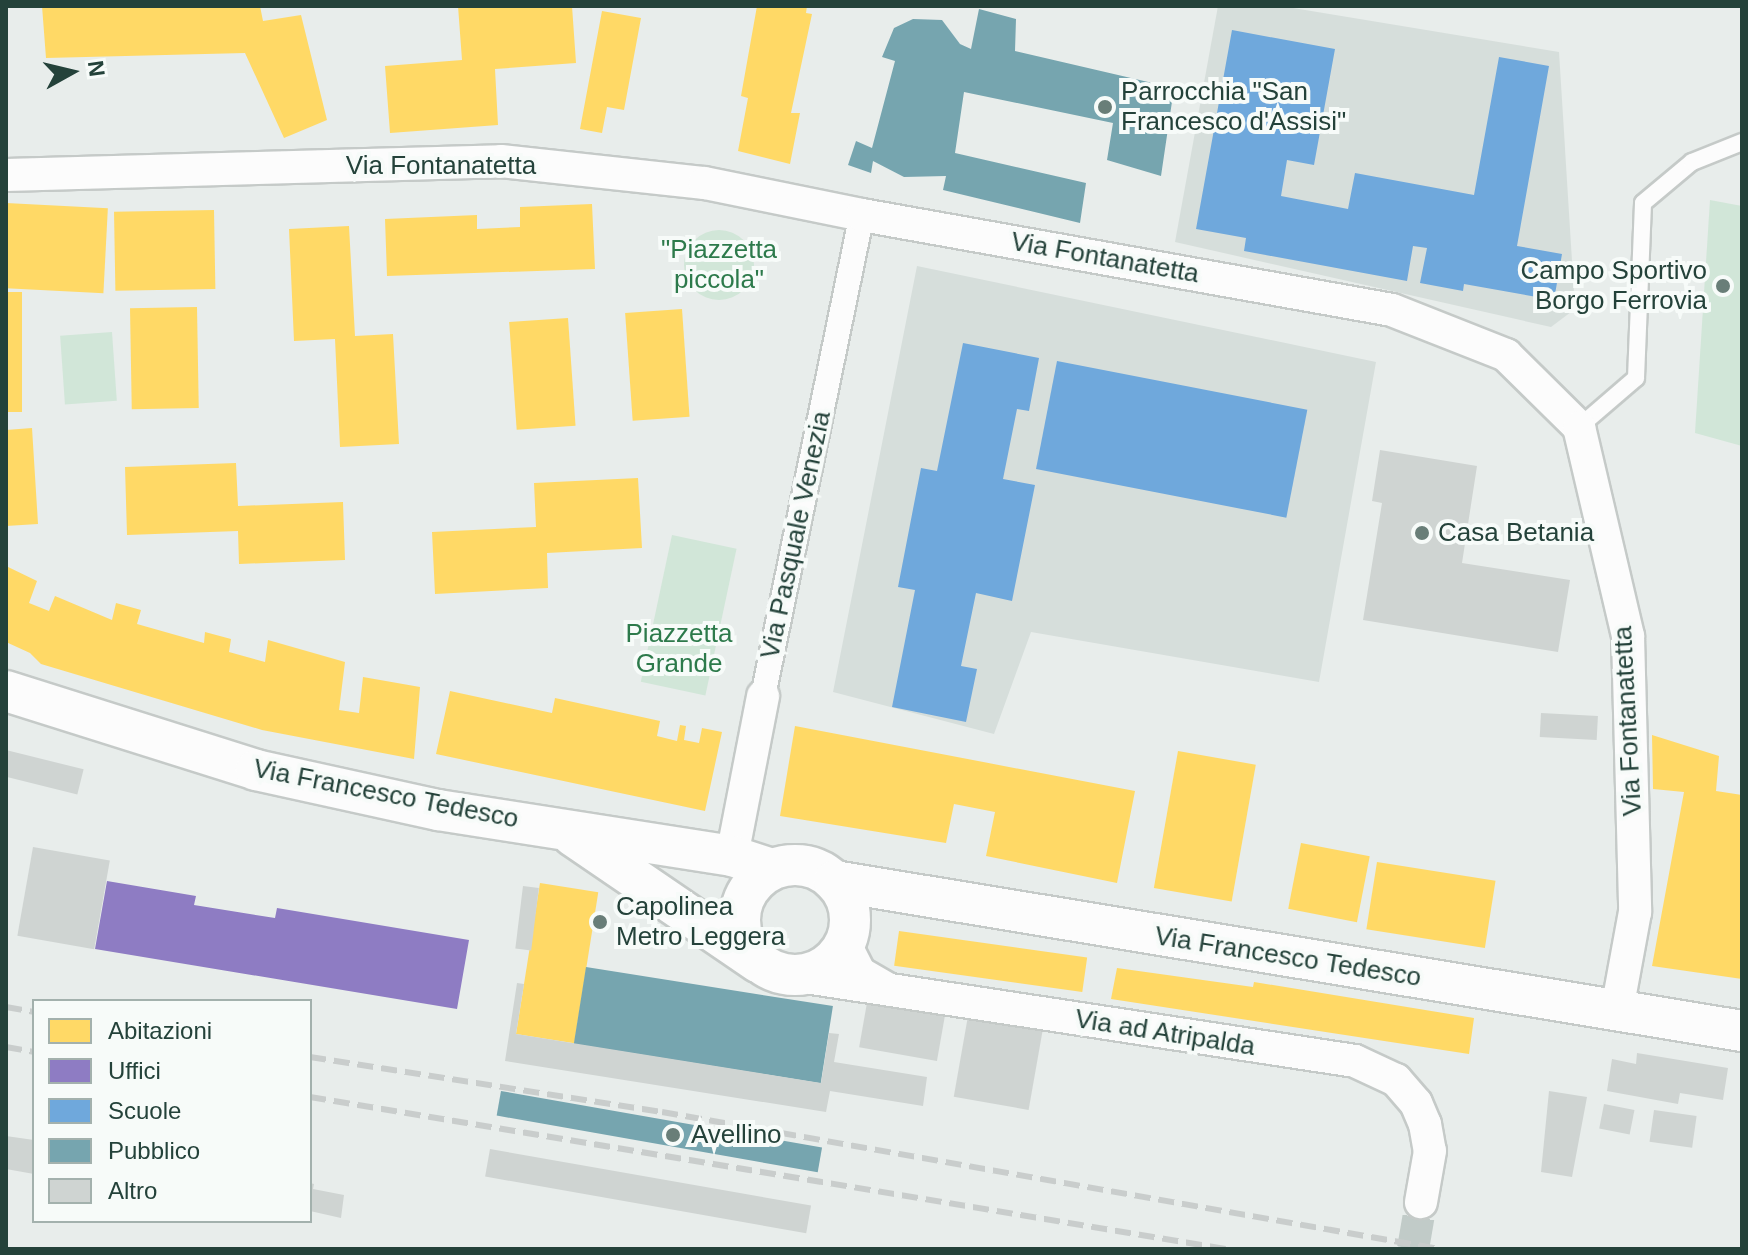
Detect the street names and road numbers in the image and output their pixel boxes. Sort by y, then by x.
street label: Via Fontanatetta [346,150,536,182]
street label: Via Fontanatetta [1009,226,1201,290]
street label: Via Pasquale Venezia [754,408,838,662]
street label: Via Fontanatetta [1607,625,1649,817]
street label: Via Francesco Tedesco [251,753,521,835]
street label: Via Francesco Tedesco [1152,920,1424,994]
street label: Via ad Atripalda [1072,1003,1258,1063]

